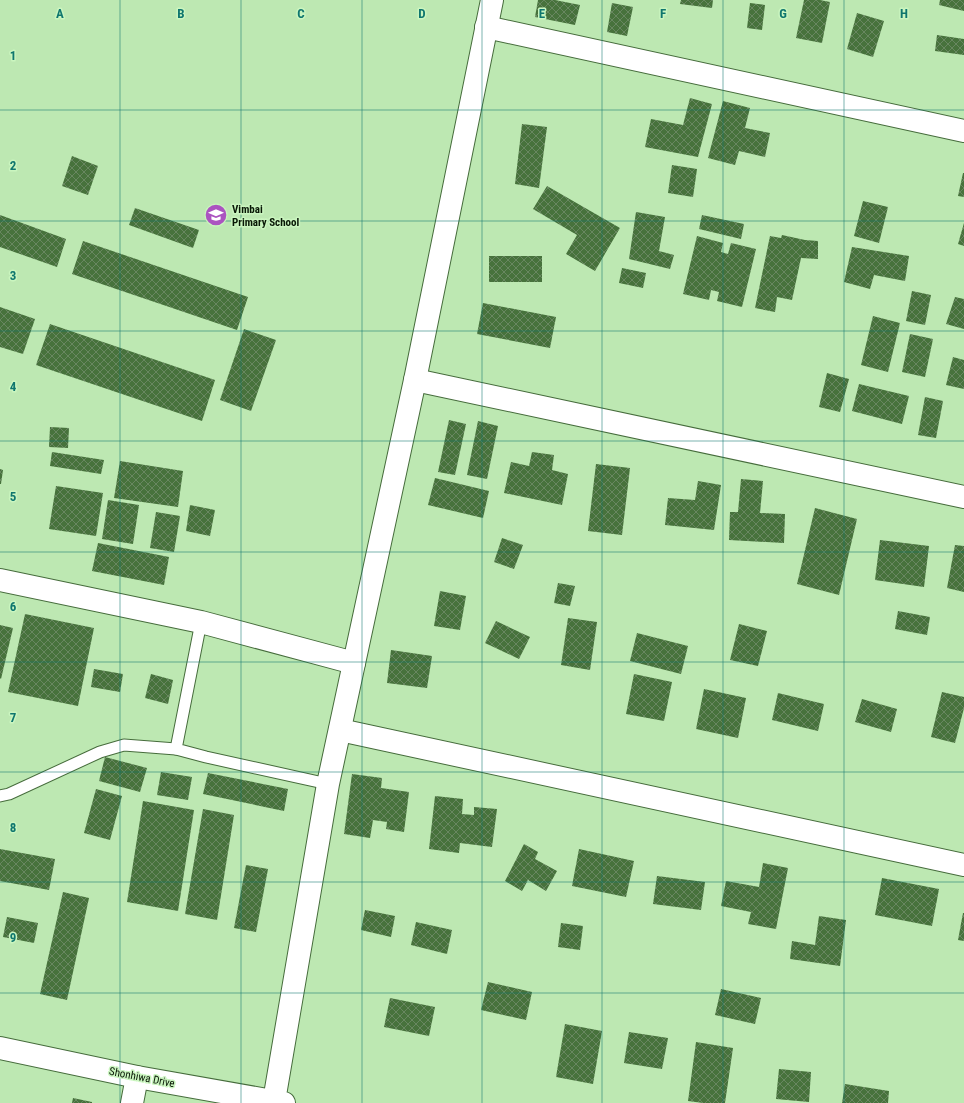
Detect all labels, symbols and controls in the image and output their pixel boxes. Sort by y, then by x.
text: A [56,6,64,21]
text: B [177,6,185,21]
text: C [297,6,305,21]
text: D [418,6,426,21]
text: E [539,6,546,21]
text: F [660,6,666,21]
text: G [779,6,787,21]
text: H [900,6,908,21]
text: 1 [10,48,16,63]
text: 2 [10,158,17,173]
school or university icon: Vimbai Primary School [203,202,229,228]
place label: Vimbai Primary School [232,203,300,229]
text: 3 [10,268,16,283]
text: 4 [10,379,17,394]
text: 5 [10,489,17,504]
text: 6 [10,599,17,614]
text: 7 [10,710,17,725]
text: 8 [10,820,16,835]
text: 9 [10,930,16,945]
street label: Shonhiwa Drive [108,1065,176,1090]

